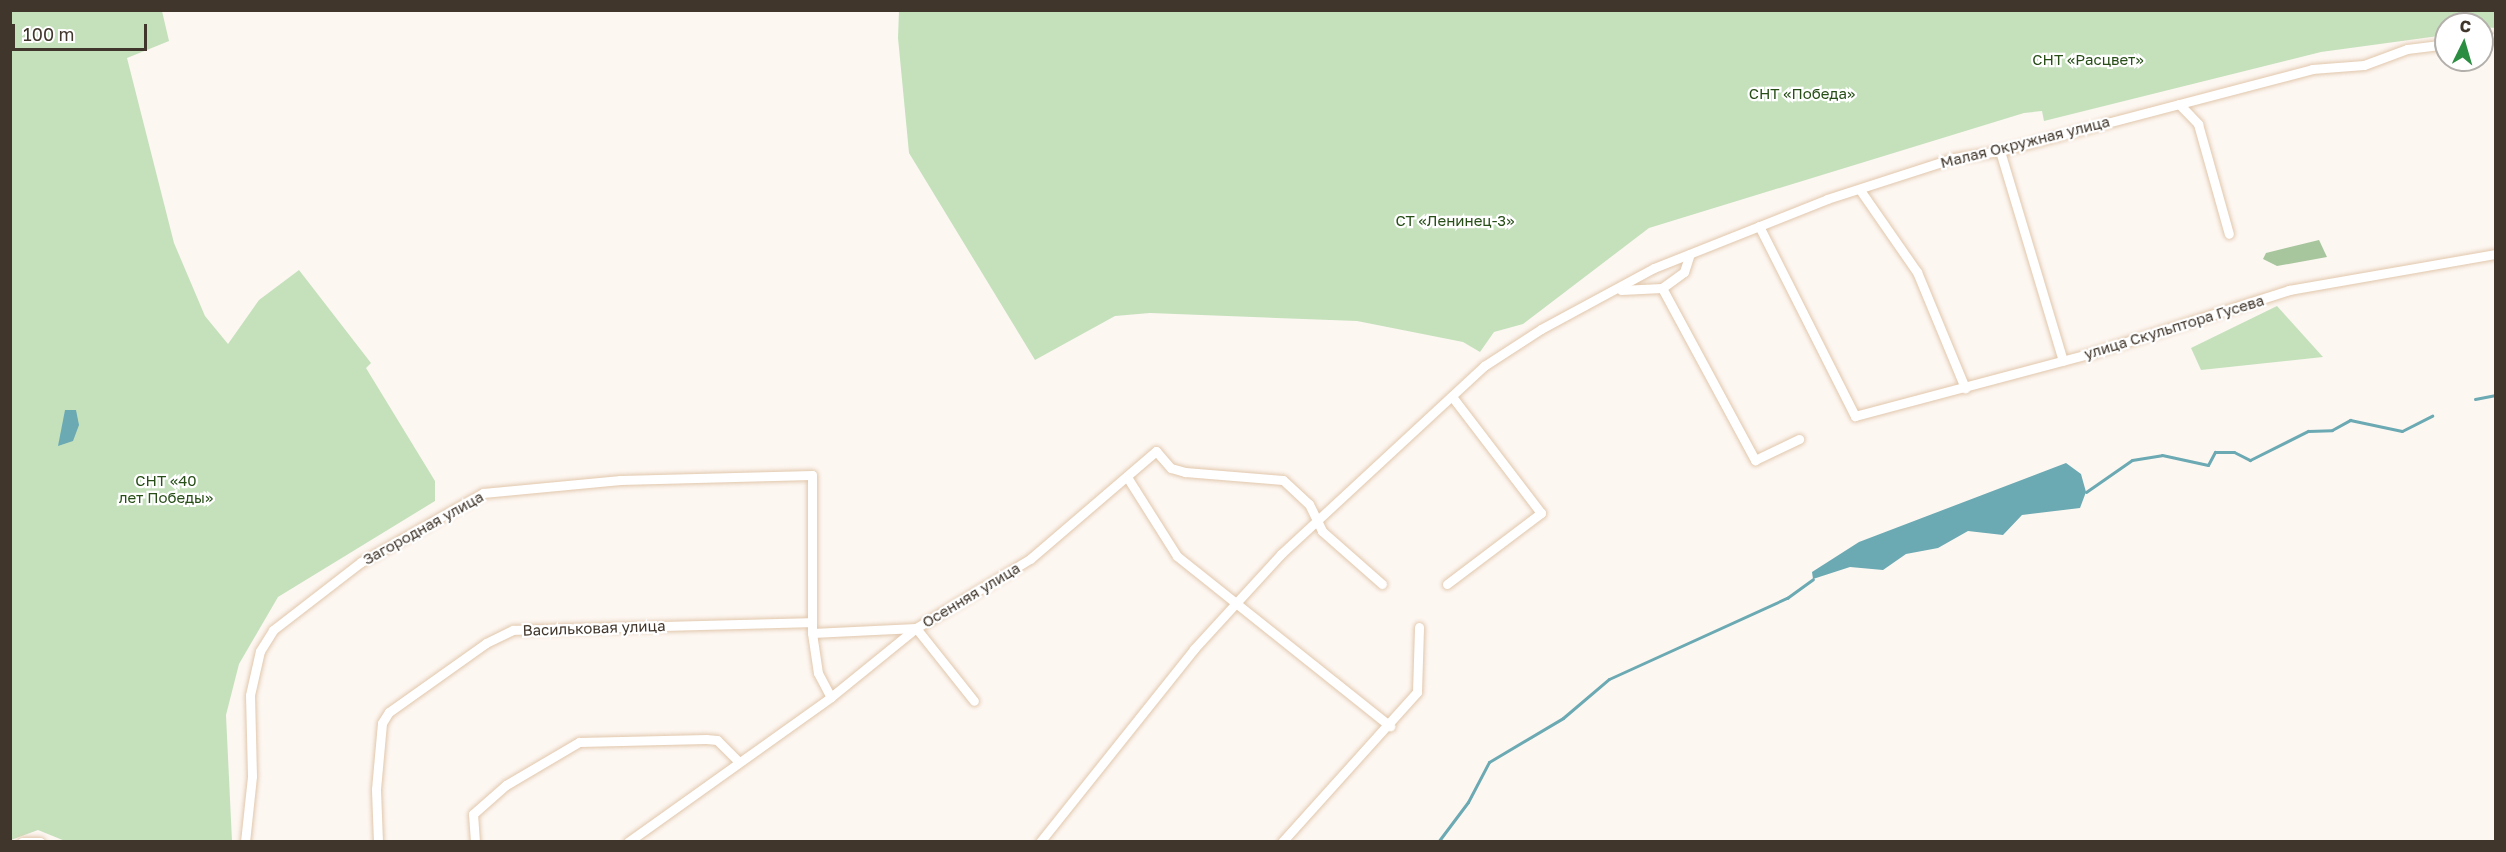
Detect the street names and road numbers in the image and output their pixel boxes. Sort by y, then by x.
street label: Малая Окружная улица [1938,112,2112,172]
street label: улица Скульптора Гусева [2082,291,2266,363]
street label: Загородная улица [360,487,486,569]
street label: Осенняя улица [919,559,1023,631]
street label: Васильковая улица [522,617,666,639]

